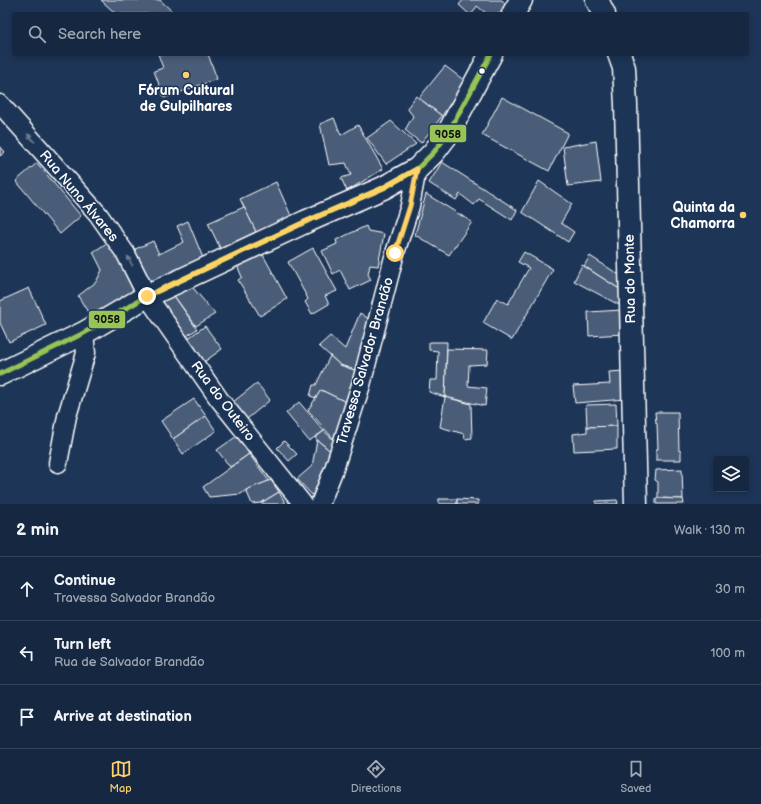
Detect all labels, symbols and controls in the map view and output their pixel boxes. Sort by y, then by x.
search box [12,12,749,56]
icon: search [26,23,48,45]
text: Search here [58,25,141,44]
unlabelled marker [477,66,487,76]
marker: Fórum Cultural de Gulpilhares [181,70,191,80]
place label: Fórum Cultural de Gulpilhares [138,82,234,115]
line badge: 9058 [429,124,467,143]
text: 9058 [435,128,462,141]
one-way arrow [27,133,36,143]
street label: Rua Nuno Álvares [36,146,123,245]
place label: Quinta da Chamorra [671,199,735,232]
marker: Quinta da Chamorra [738,210,748,220]
street label: Rua do Monte [621,234,639,324]
route start [386,244,404,262]
one-way arrow [127,255,133,267]
street label: Travessa Salvador Brandão [333,275,397,447]
route end [138,287,156,305]
line badge: 9058 [88,310,126,329]
text: 9058 [94,313,121,326]
street label: Rua do Outeiro [187,358,259,444]
map controls [713,456,749,492]
button: layers [713,456,749,492]
text: 2 min [16,520,59,540]
text: Walk · 130 m [674,522,745,538]
text: Continue [54,571,116,590]
icon: ahead [16,578,38,600]
text: 30 m [715,581,745,597]
text: Travessa Salvador Brandão [54,590,215,606]
text: Turn left [54,635,111,654]
icon: left [16,642,38,664]
text: 100 m [710,645,745,661]
text: Rua de Salvador Brandão [54,654,205,670]
icon: arrive [16,706,38,728]
text: Arrive at destination [54,707,192,726]
tab: Map [110,758,132,795]
tab: Directions [351,758,401,795]
tab: Saved [621,758,651,795]

